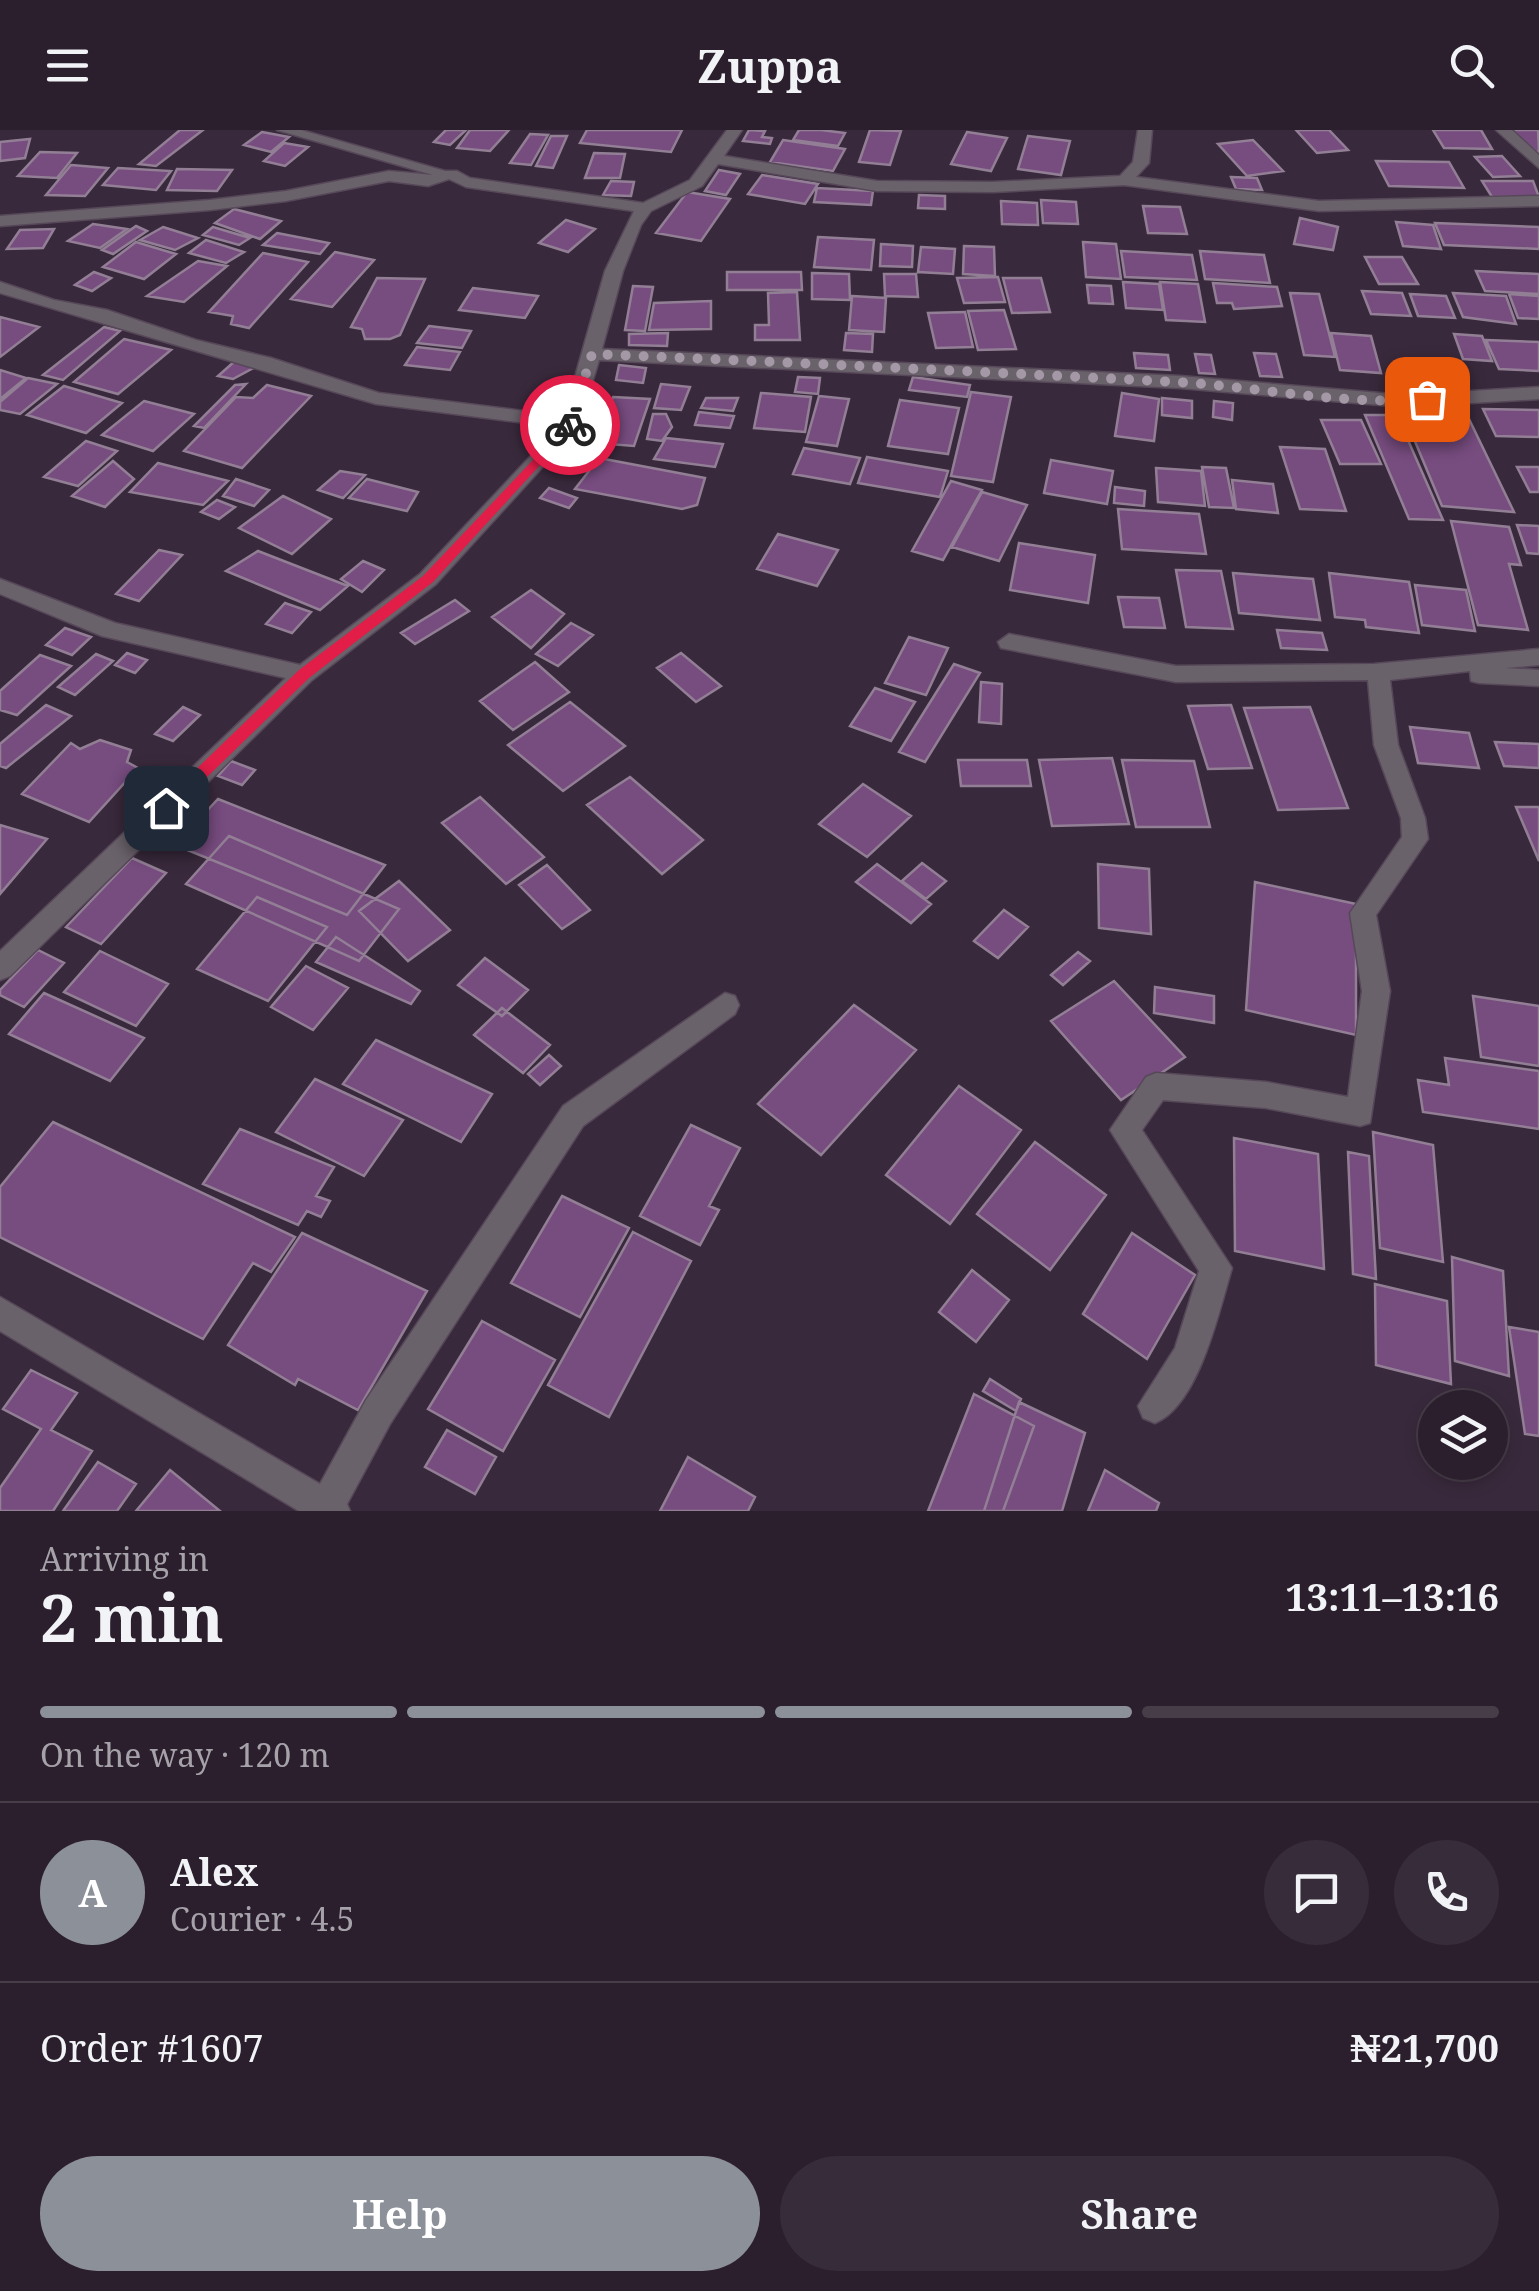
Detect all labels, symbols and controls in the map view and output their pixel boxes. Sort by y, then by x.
text: Zuppa [697,35,842,96]
icon: menu [40,38,95,93]
icon: search [1444,38,1499,93]
pin [1385,357,1470,442]
icon: bag [1400,372,1455,427]
courier [520,375,620,475]
icon: bike [543,398,598,453]
pin [124,766,209,851]
icon: home [139,781,194,836]
map controls [1418,1390,1508,1480]
button: layers [1418,1390,1508,1480]
text: Arriving in [40,1537,209,1580]
text: 13:11–13:16 [1285,1570,1499,1622]
text: 2 min [40,1573,224,1661]
text: On the way · 120 m [40,1733,330,1776]
button: chat [1264,1840,1369,1945]
button: phone [1394,1840,1499,1945]
text: Alex [170,1845,258,1897]
text: A [78,1866,107,1918]
text: Courier · 4.5 [170,1897,354,1940]
text: Order #1607 [40,2021,264,2073]
text: ₦21,700 [1351,2021,1499,2073]
button: Help [40,2156,760,2271]
button: Share [780,2156,1499,2271]

